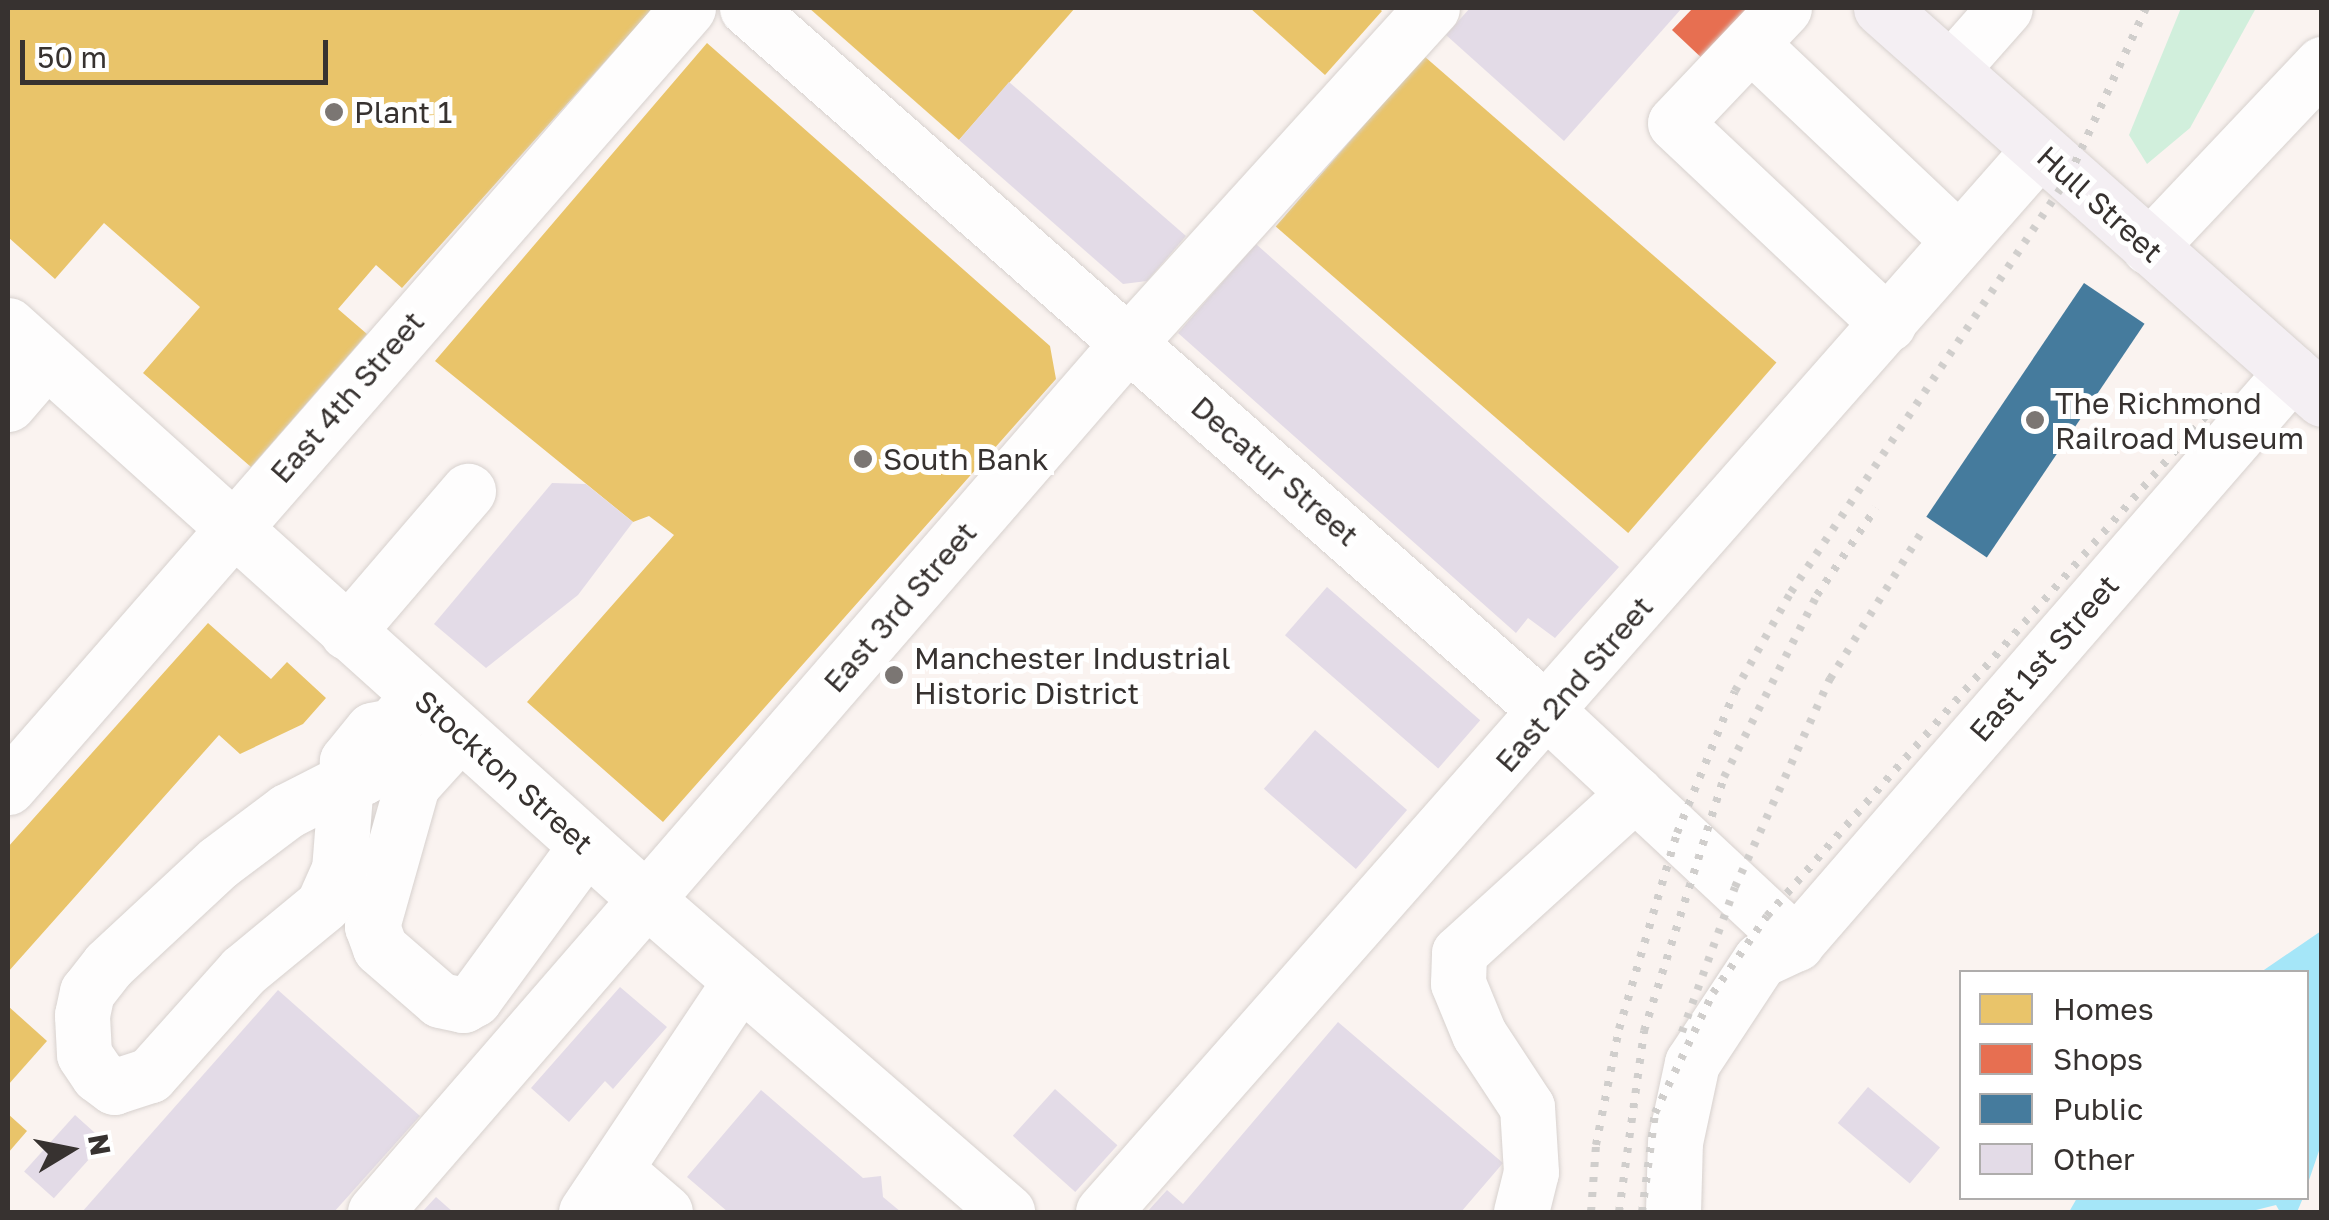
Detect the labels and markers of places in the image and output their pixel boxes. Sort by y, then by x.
place label: Plant 1 [354,94,452,130]
marker: Plant 1 [323,101,345,123]
place label: The Richmond Railroad Museum [2055,385,2304,456]
marker: The Richmond Railroad Museum [2024,409,2046,431]
place label: South Bank [883,441,1049,477]
marker: South Bank [852,448,874,470]
place label: Manchester Industrial Historic District [914,640,1231,710]
marker: Manchester Industrial Historic District [883,664,905,686]

